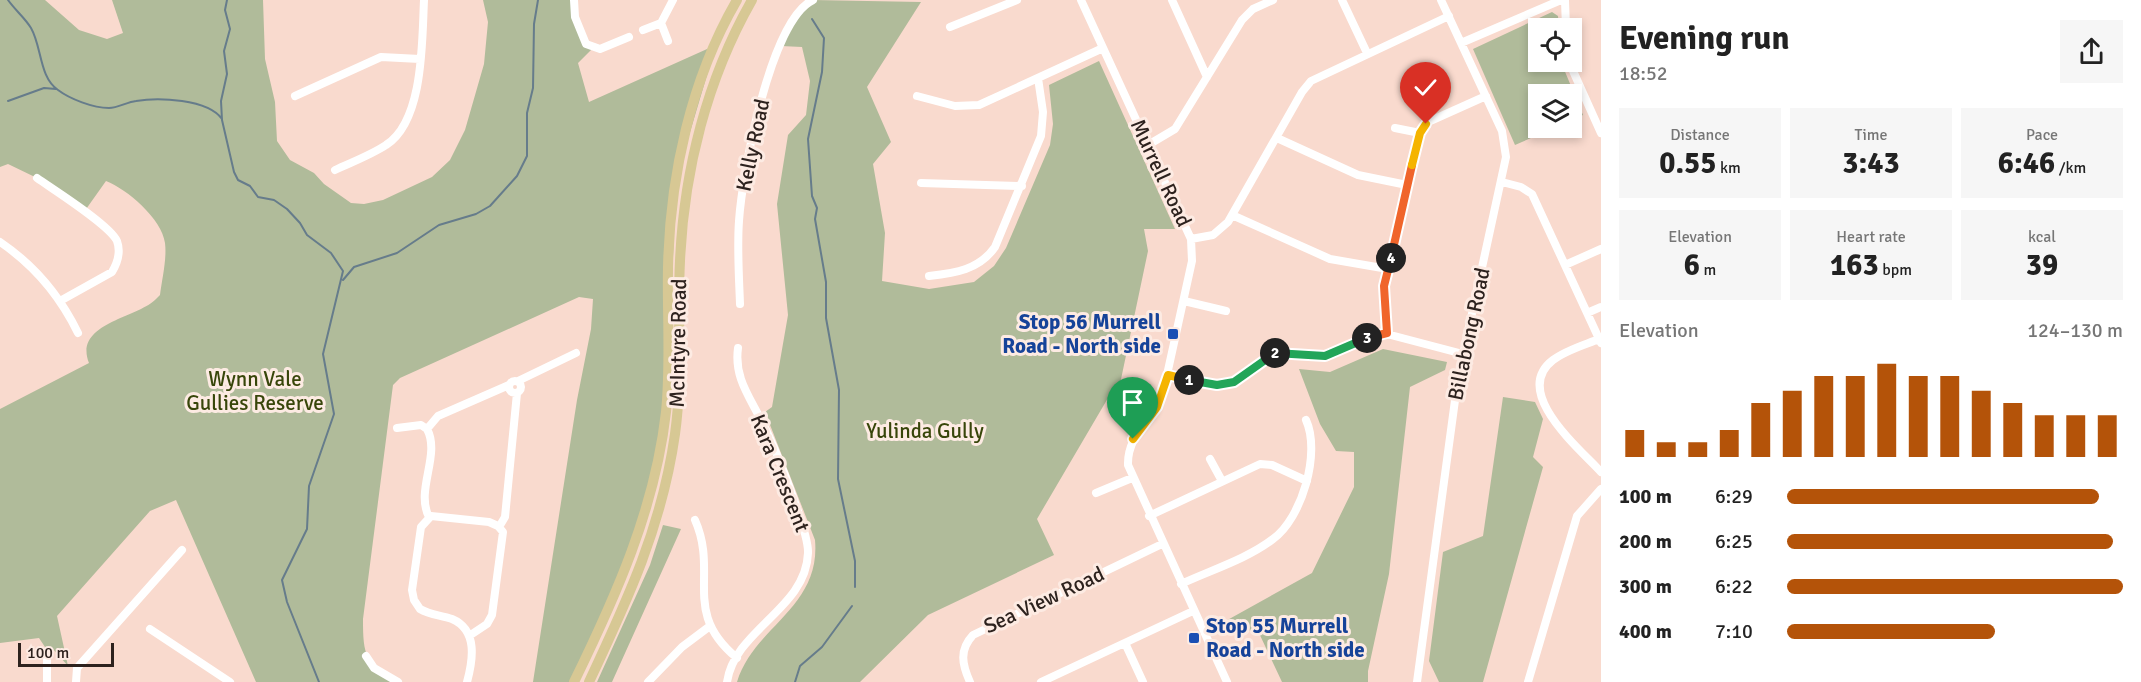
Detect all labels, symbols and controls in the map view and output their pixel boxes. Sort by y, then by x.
map controls [1528,18,1582,138]
button: locate [1528,18,1582,72]
text: Evening run [1619,18,1789,59]
button: share [2060,20,2123,83]
text: 18:52 [1619,61,1668,86]
pin [1400,62,1451,124]
icon: check [1409,71,1442,104]
button: layers [1528,84,1582,138]
street label: Kelly Road [731,96,775,194]
street label: Murrell Road [1125,115,1197,231]
text: Distance [1670,125,1730,145]
text: Time [1855,125,1887,145]
text: Pace [2026,125,2058,145]
text: 0.55 [1659,145,1716,182]
text: 3:43 [1842,145,1900,182]
text: 6:46 [1998,145,2055,182]
text: km [1716,158,1741,178]
text: /km [2055,158,2086,178]
text: Elevation [1668,227,1732,247]
text: Heart rate [1836,227,1906,247]
text: kcal [2028,227,2056,247]
pin: 4 [1376,243,1406,273]
text: 6 [1684,247,1700,284]
text: 163 [1830,247,1879,284]
text: 39 [2026,247,2058,284]
text: 4 [1387,248,1395,268]
text: m [1700,260,1716,280]
text: bpm [1879,260,1912,280]
street label: Billabong Road [1442,265,1496,403]
street label: McIntyre Road [664,278,692,408]
place label: Stop 56 Murrell Road - North side [1002,309,1161,359]
text: Elevation [1619,318,1699,343]
text: 124–130 m [2027,318,2123,343]
pin: 3 [1352,323,1382,353]
marker: Stop 56 Murrell Road - North side [1166,327,1180,341]
text: 3 [1363,328,1371,348]
pin: 2 [1260,338,1290,368]
text: 2 [1271,343,1279,363]
pin: 1 [1174,365,1204,395]
park label: Wynn Vale Gullies Reserve [186,366,324,416]
text: 1 [1185,370,1193,390]
pin [1107,377,1158,439]
icon: arrive [1116,386,1149,419]
street label: Kara Crescent [745,410,815,536]
park label: Yulinda Gully [866,418,984,444]
text: 100 m [1619,484,1672,509]
text: 6:29 [1715,484,1753,509]
text: 200 m [1619,529,1672,554]
text: 6:25 [1715,529,1753,554]
street label: Sea View Road [980,561,1108,639]
text: 300 m [1619,574,1672,599]
text: 6:22 [1715,574,1753,599]
place label: Stop 55 Murrell Road - North side [1206,613,1365,663]
text: 400 m [1619,619,1672,644]
text: 7:10 [1715,619,1753,644]
marker: Stop 55 Murrell Road - North side [1187,631,1201,645]
scale bar [18,640,114,668]
text: 100 m [27,643,69,663]

